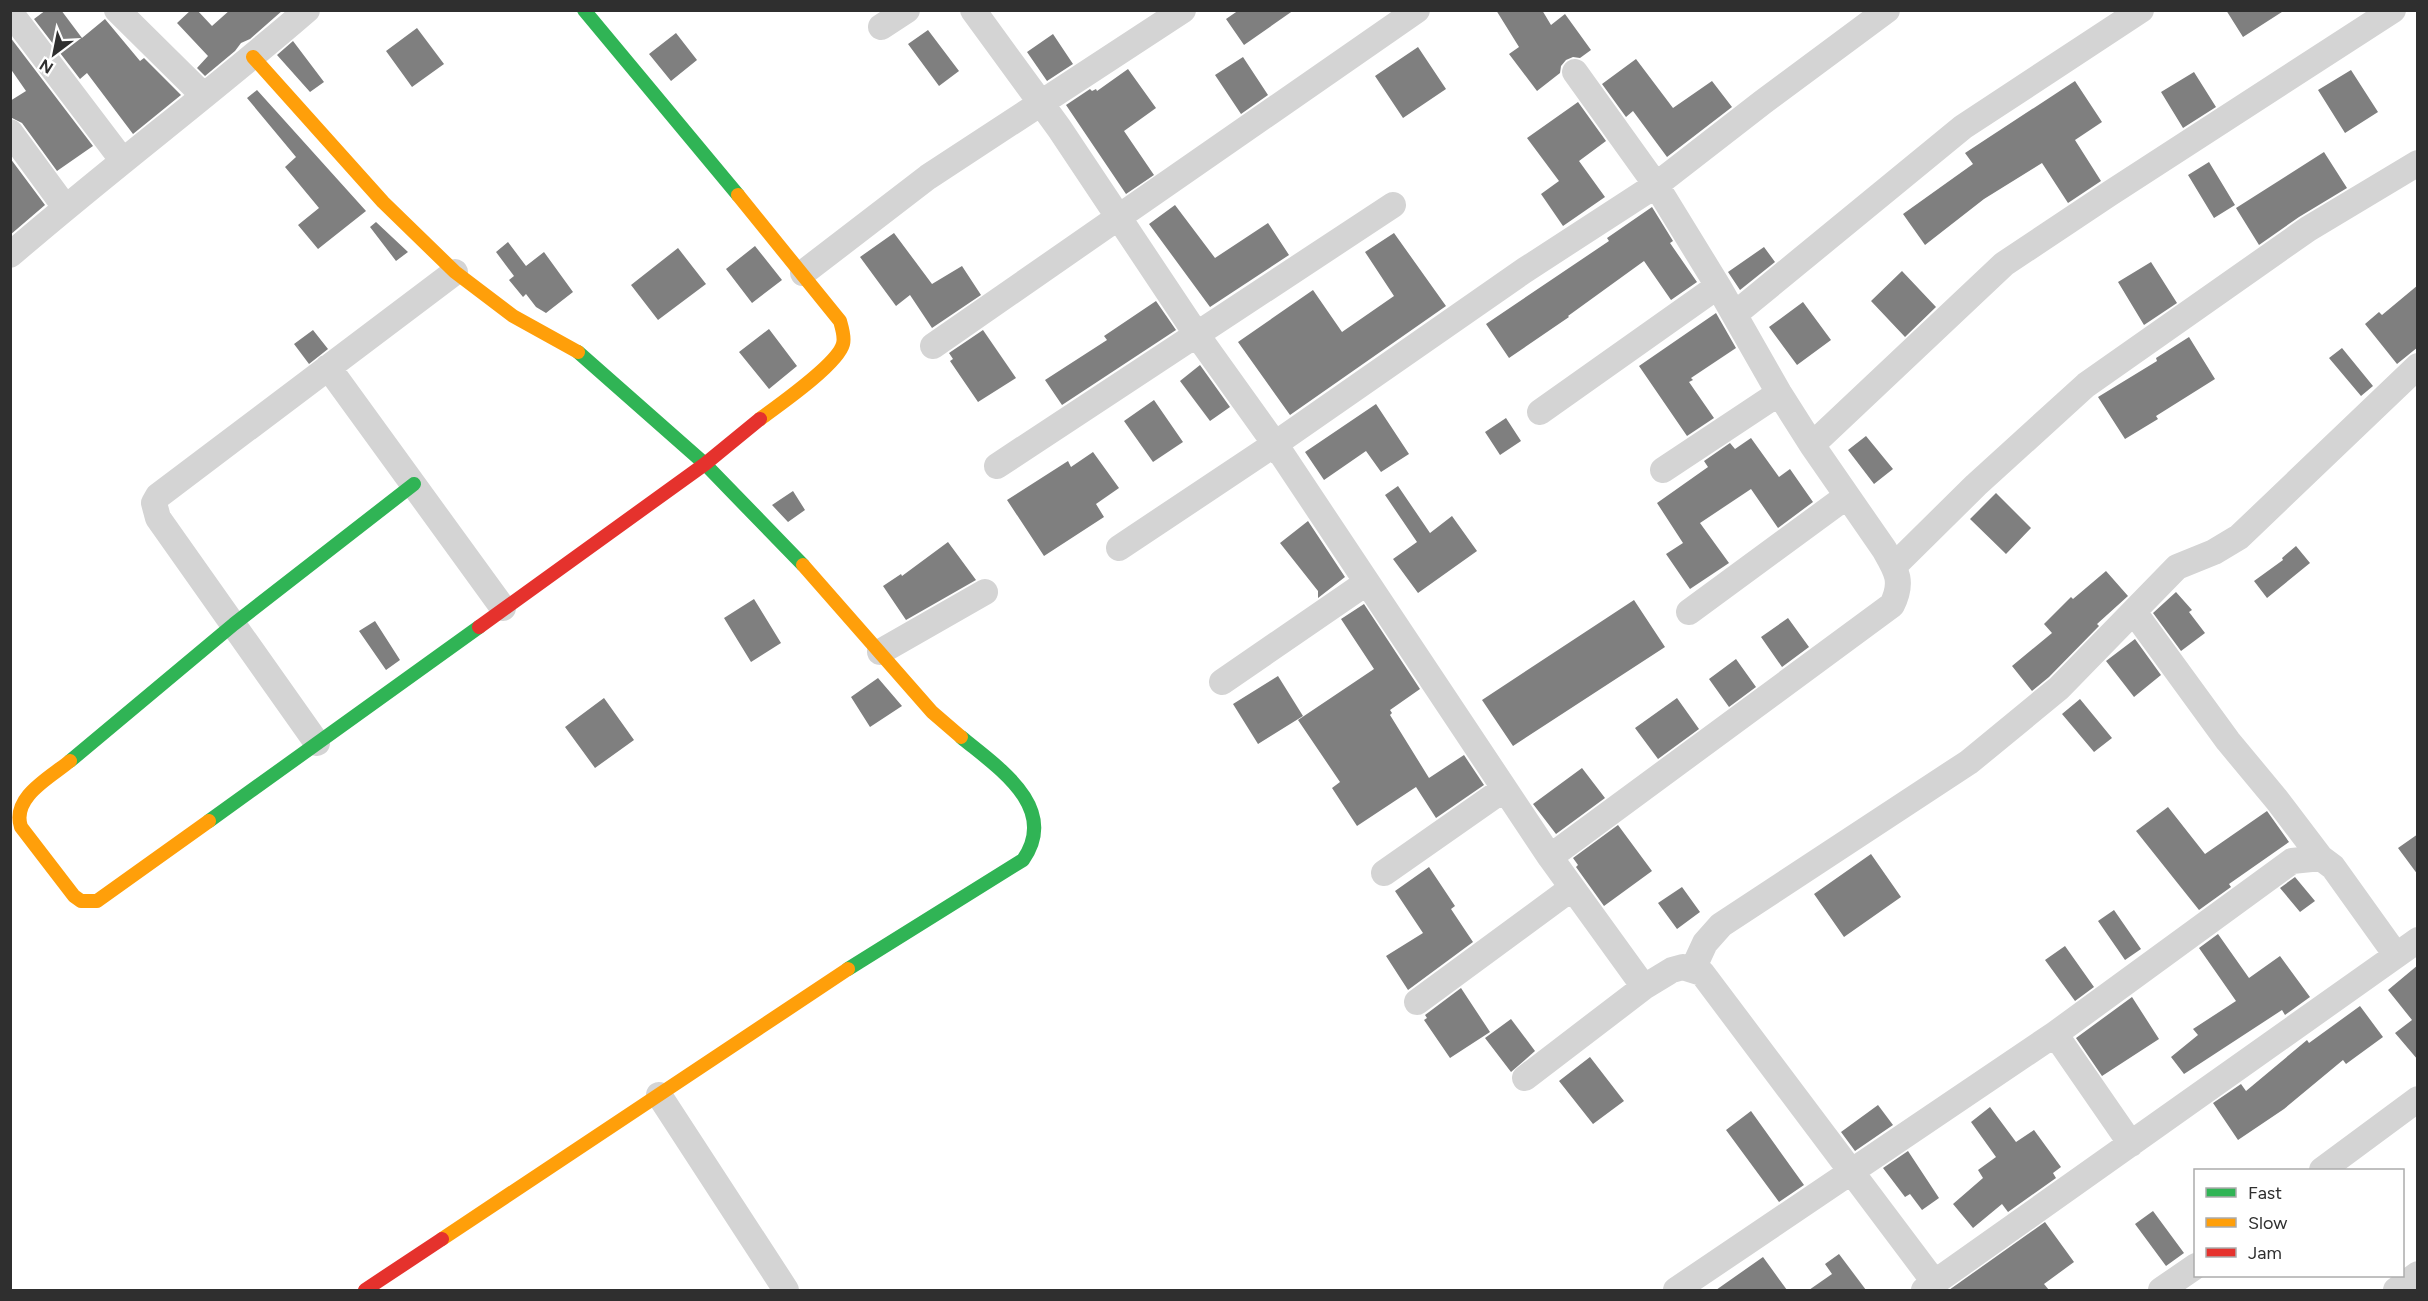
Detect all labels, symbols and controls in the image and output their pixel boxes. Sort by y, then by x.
north arrow [24,24,84,84]
text: N [36,55,57,78]
legend [2194,1169,2404,1277]
text: Fast [2248,1182,2282,1204]
text: Slow [2248,1212,2287,1234]
text: Jam [2248,1242,2282,1264]

